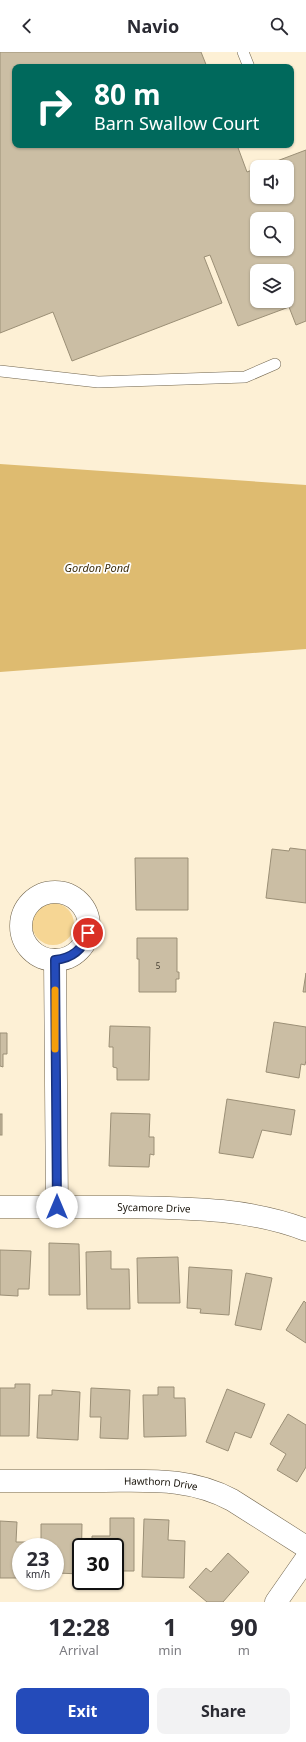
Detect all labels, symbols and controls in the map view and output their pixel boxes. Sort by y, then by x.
text: Navio [127,14,179,38]
icon: back [16,15,38,37]
icon: search [268,15,290,37]
text: 80 m [94,75,161,113]
icon: right [28,80,80,132]
text: Barn Swallow Court [94,111,259,135]
map controls [250,160,294,308]
button: sound [250,160,294,204]
button: search [250,212,294,256]
button: layers [250,264,294,308]
water label: Gordon Pond [65,560,130,575]
pin [71,916,105,950]
icon: arrive [77,922,99,944]
house number: 5 [156,960,161,971]
position arrow [36,1186,78,1228]
street label: Sycamore Drive [117,1200,191,1216]
street label: Hawthorn Drive [124,1474,200,1494]
speed limit sign: 30 [72,1538,124,1590]
text: 23 [27,1545,49,1572]
text: km/h [26,1567,50,1581]
text: 12:28 [48,1610,110,1643]
text: 1 [163,1610,177,1643]
text: 90 [230,1610,258,1643]
text: Arrival [59,1641,99,1659]
text: min [158,1641,182,1659]
text: m [238,1641,250,1659]
button: Exit [16,1688,149,1734]
button: Share [157,1688,290,1734]

